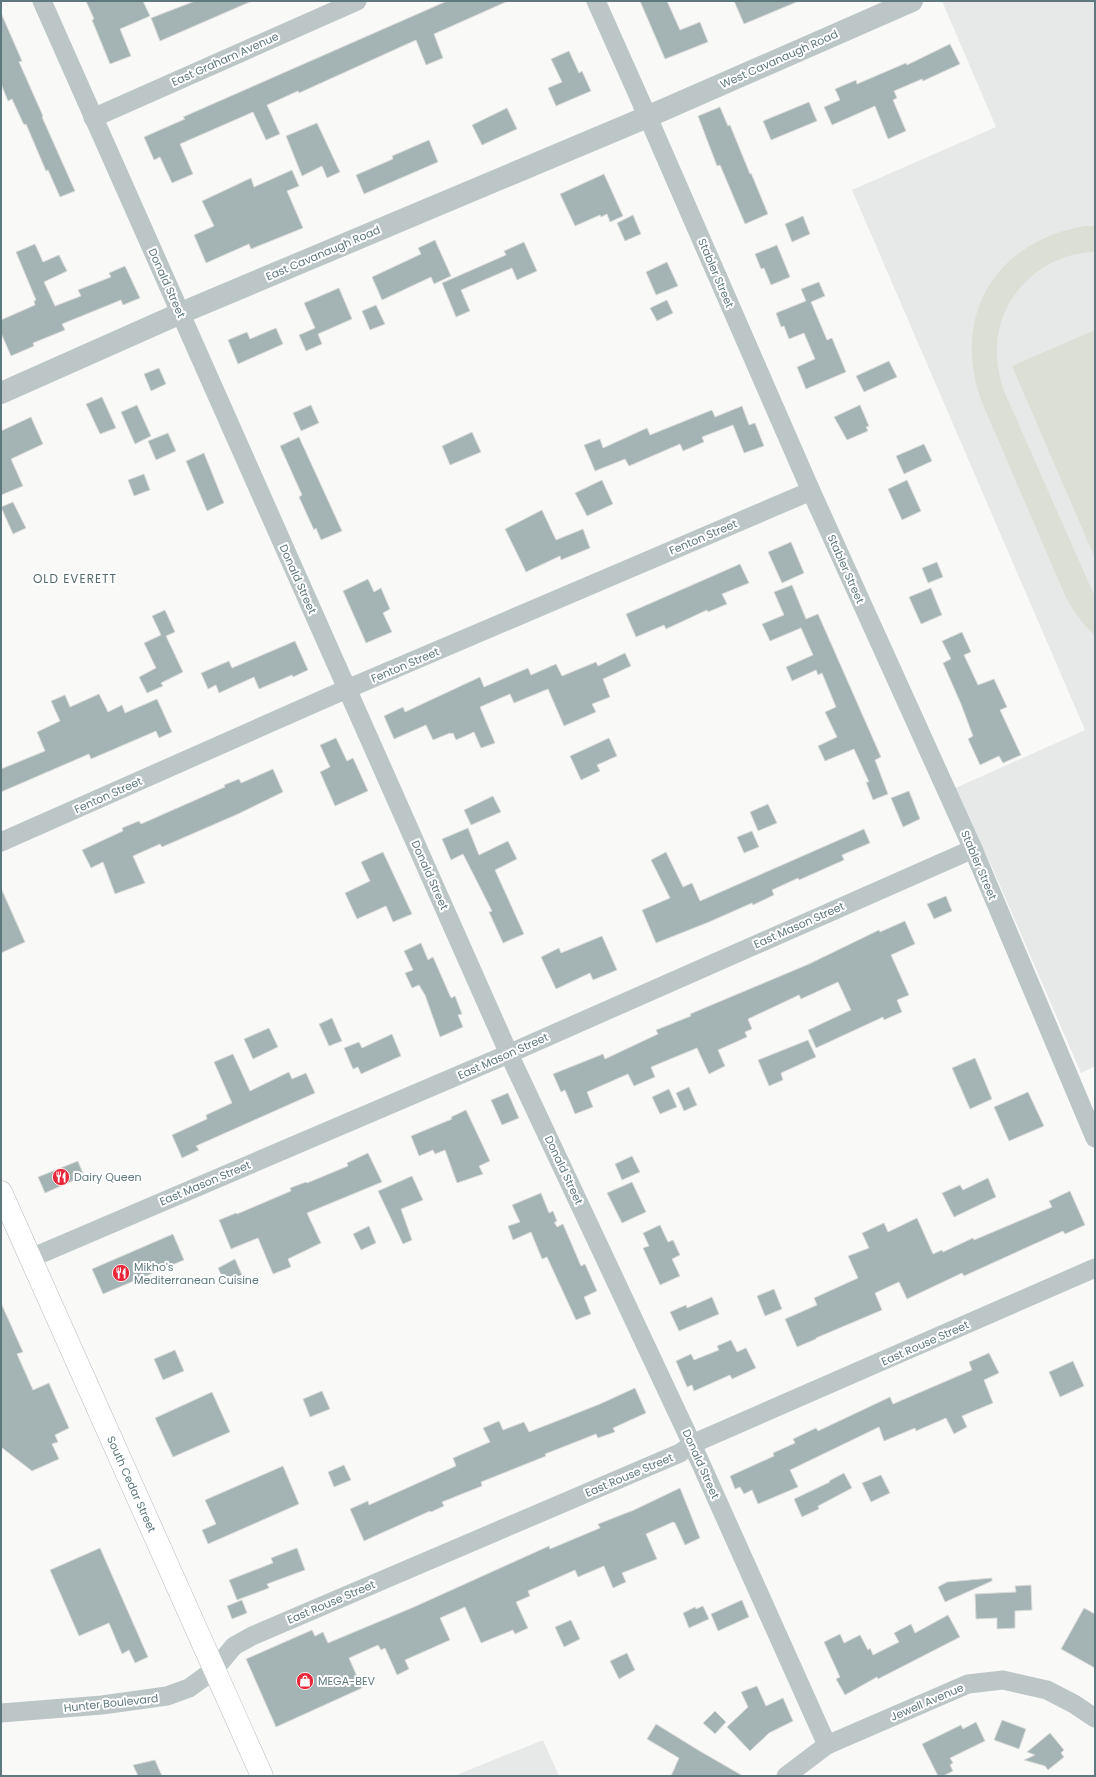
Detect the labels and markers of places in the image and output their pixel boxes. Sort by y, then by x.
restaurant icon: Dairy Queen [51,1167,71,1187]
place label: Dairy Queen [74,1169,142,1185]
place label: Mikho's Mediterranean Cuisine [134,1259,259,1288]
restaurant icon: Mikho's Mediterranean Cuisine [111,1263,131,1283]
shop icon: MEGA-BEV [295,1671,315,1691]
place label: MEGA-BEV [318,1673,376,1689]

